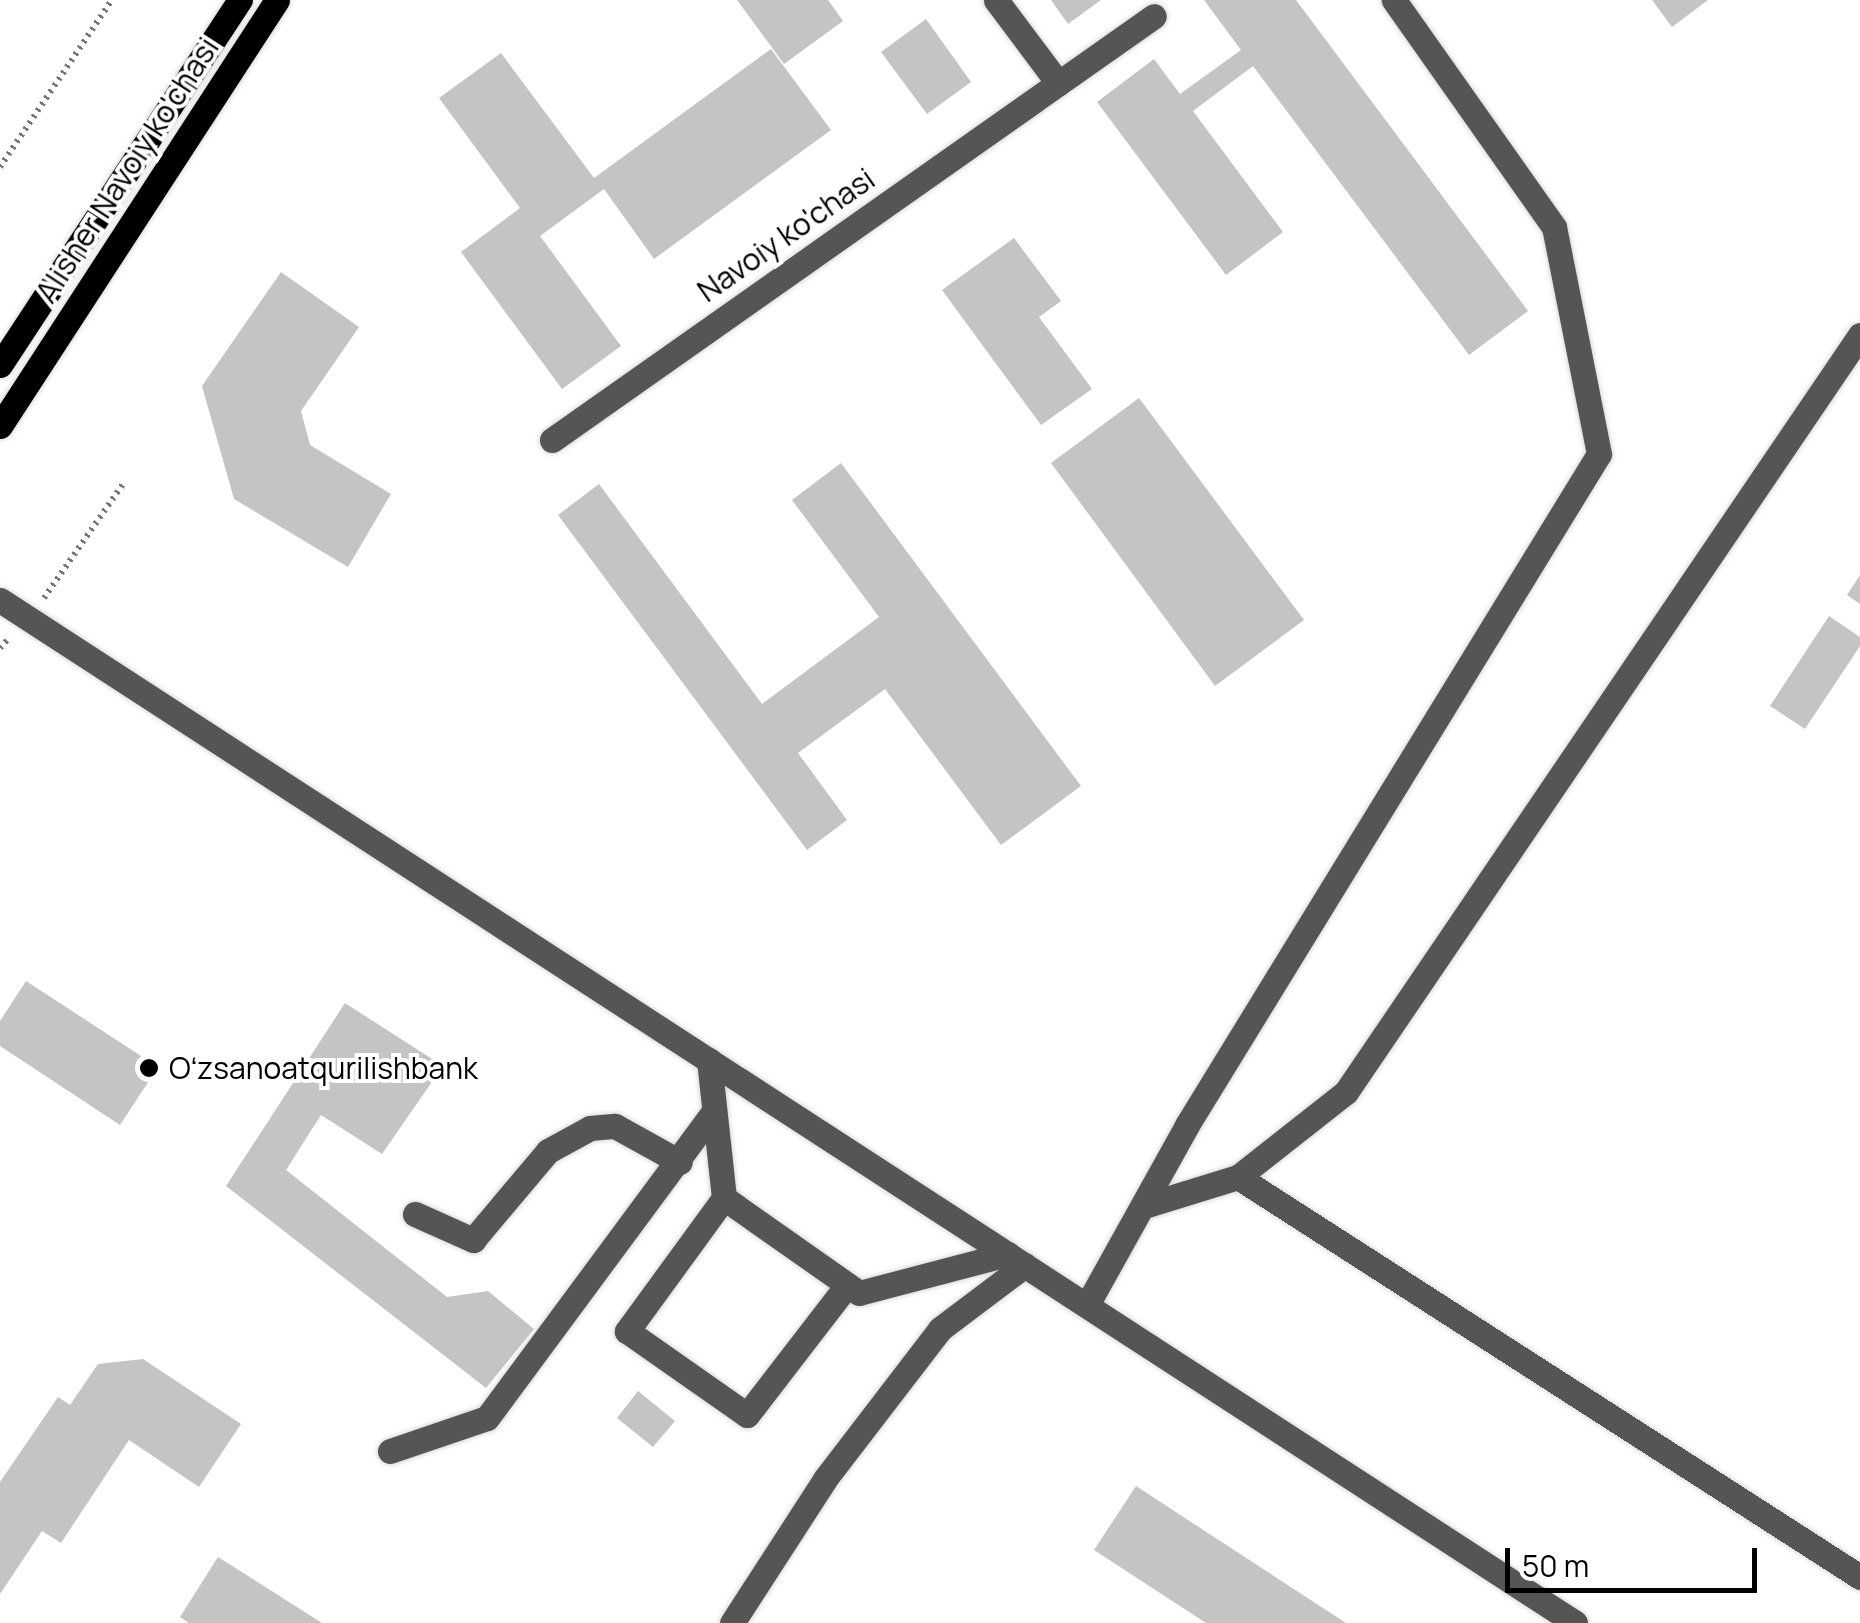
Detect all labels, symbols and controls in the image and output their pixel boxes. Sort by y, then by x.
street label: Alisher Navoiy ko'chasi [28,31,226,309]
street label: Navoiy ko'chasi [691,161,881,309]
place label: Oʻzsanoatqurilishbank [169,1050,478,1086]
marker: Oʻzsanoatqurilishbank [138,1057,160,1079]
scale bar [1510,1528,1762,1590]
text: 50 m [1522,1545,1589,1586]

